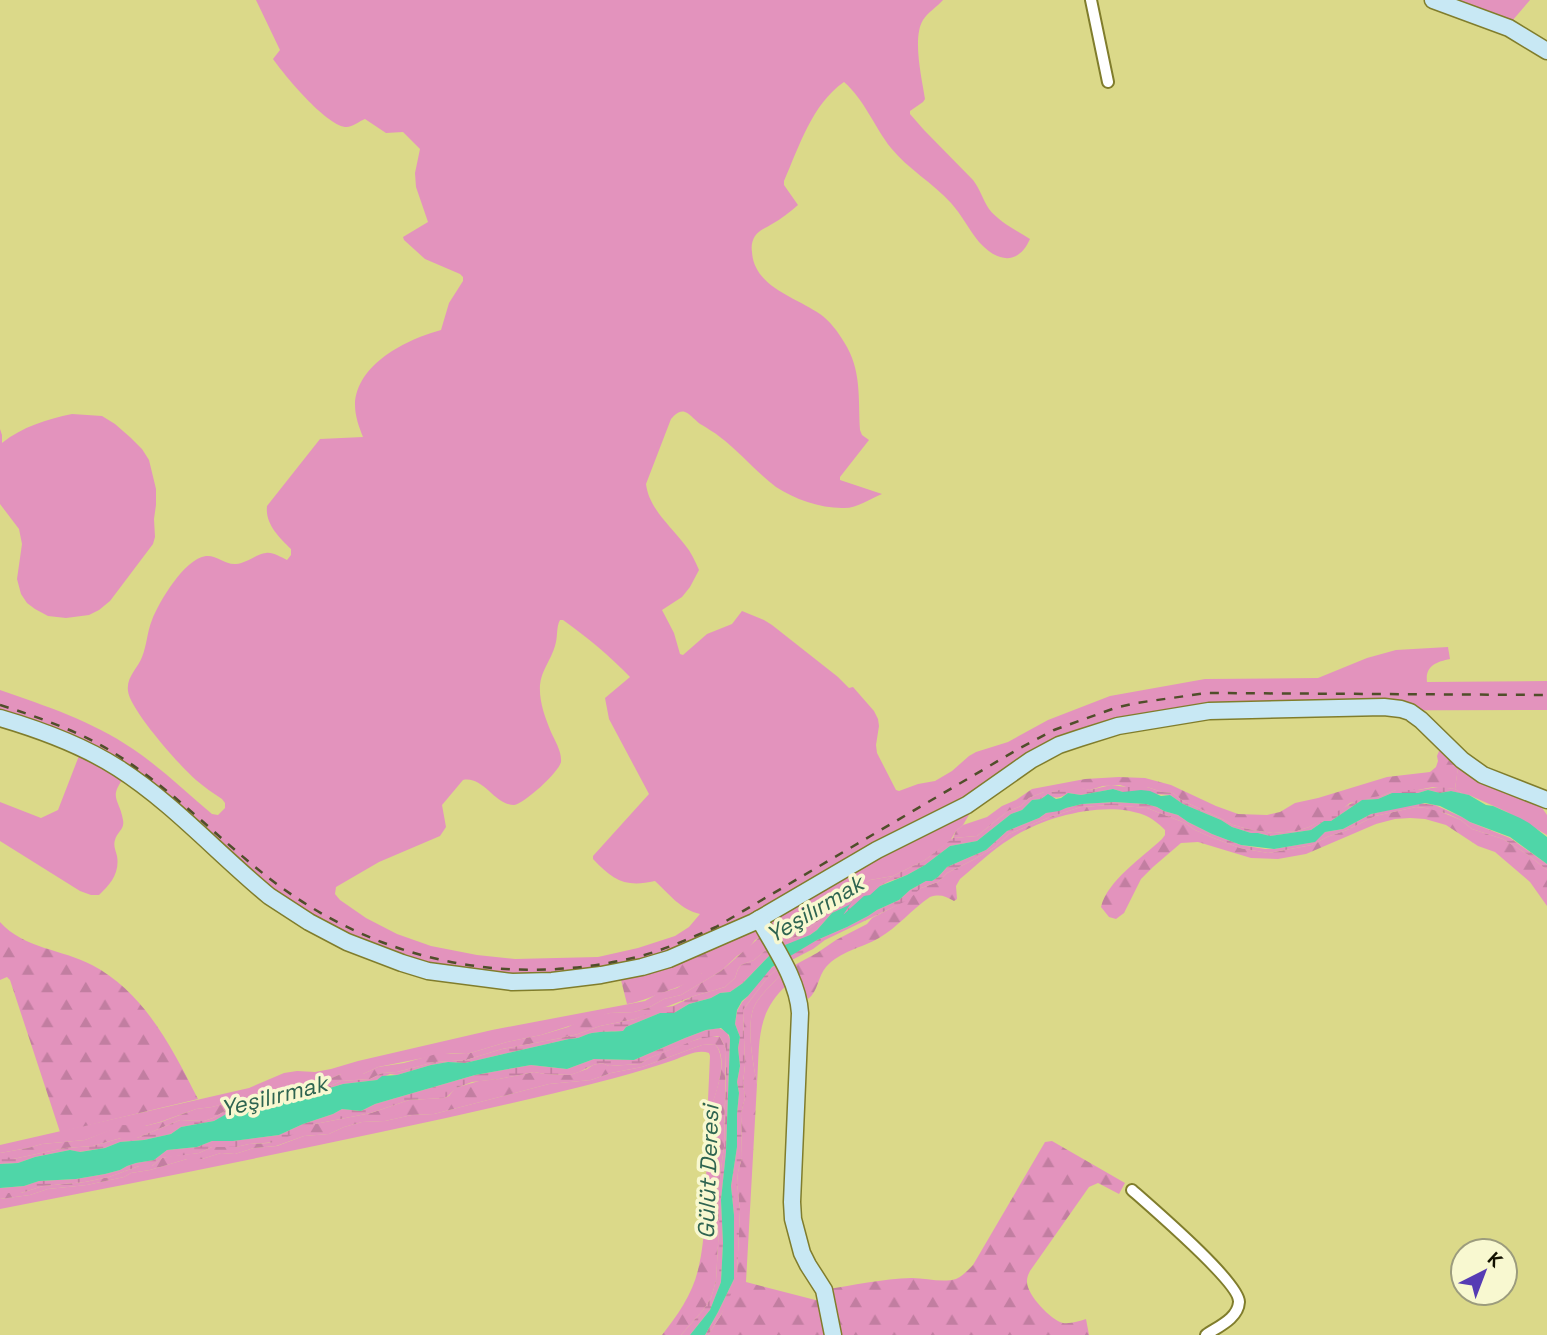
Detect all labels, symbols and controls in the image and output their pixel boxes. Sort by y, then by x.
water label: Yeşilırmak [761,867,872,950]
water label: Yeşilırmak [218,1068,333,1124]
water label: Gülüt Deresi [691,1102,725,1239]
north arrow [1449,1237,1519,1307]
text: K [1482,1246,1508,1273]

